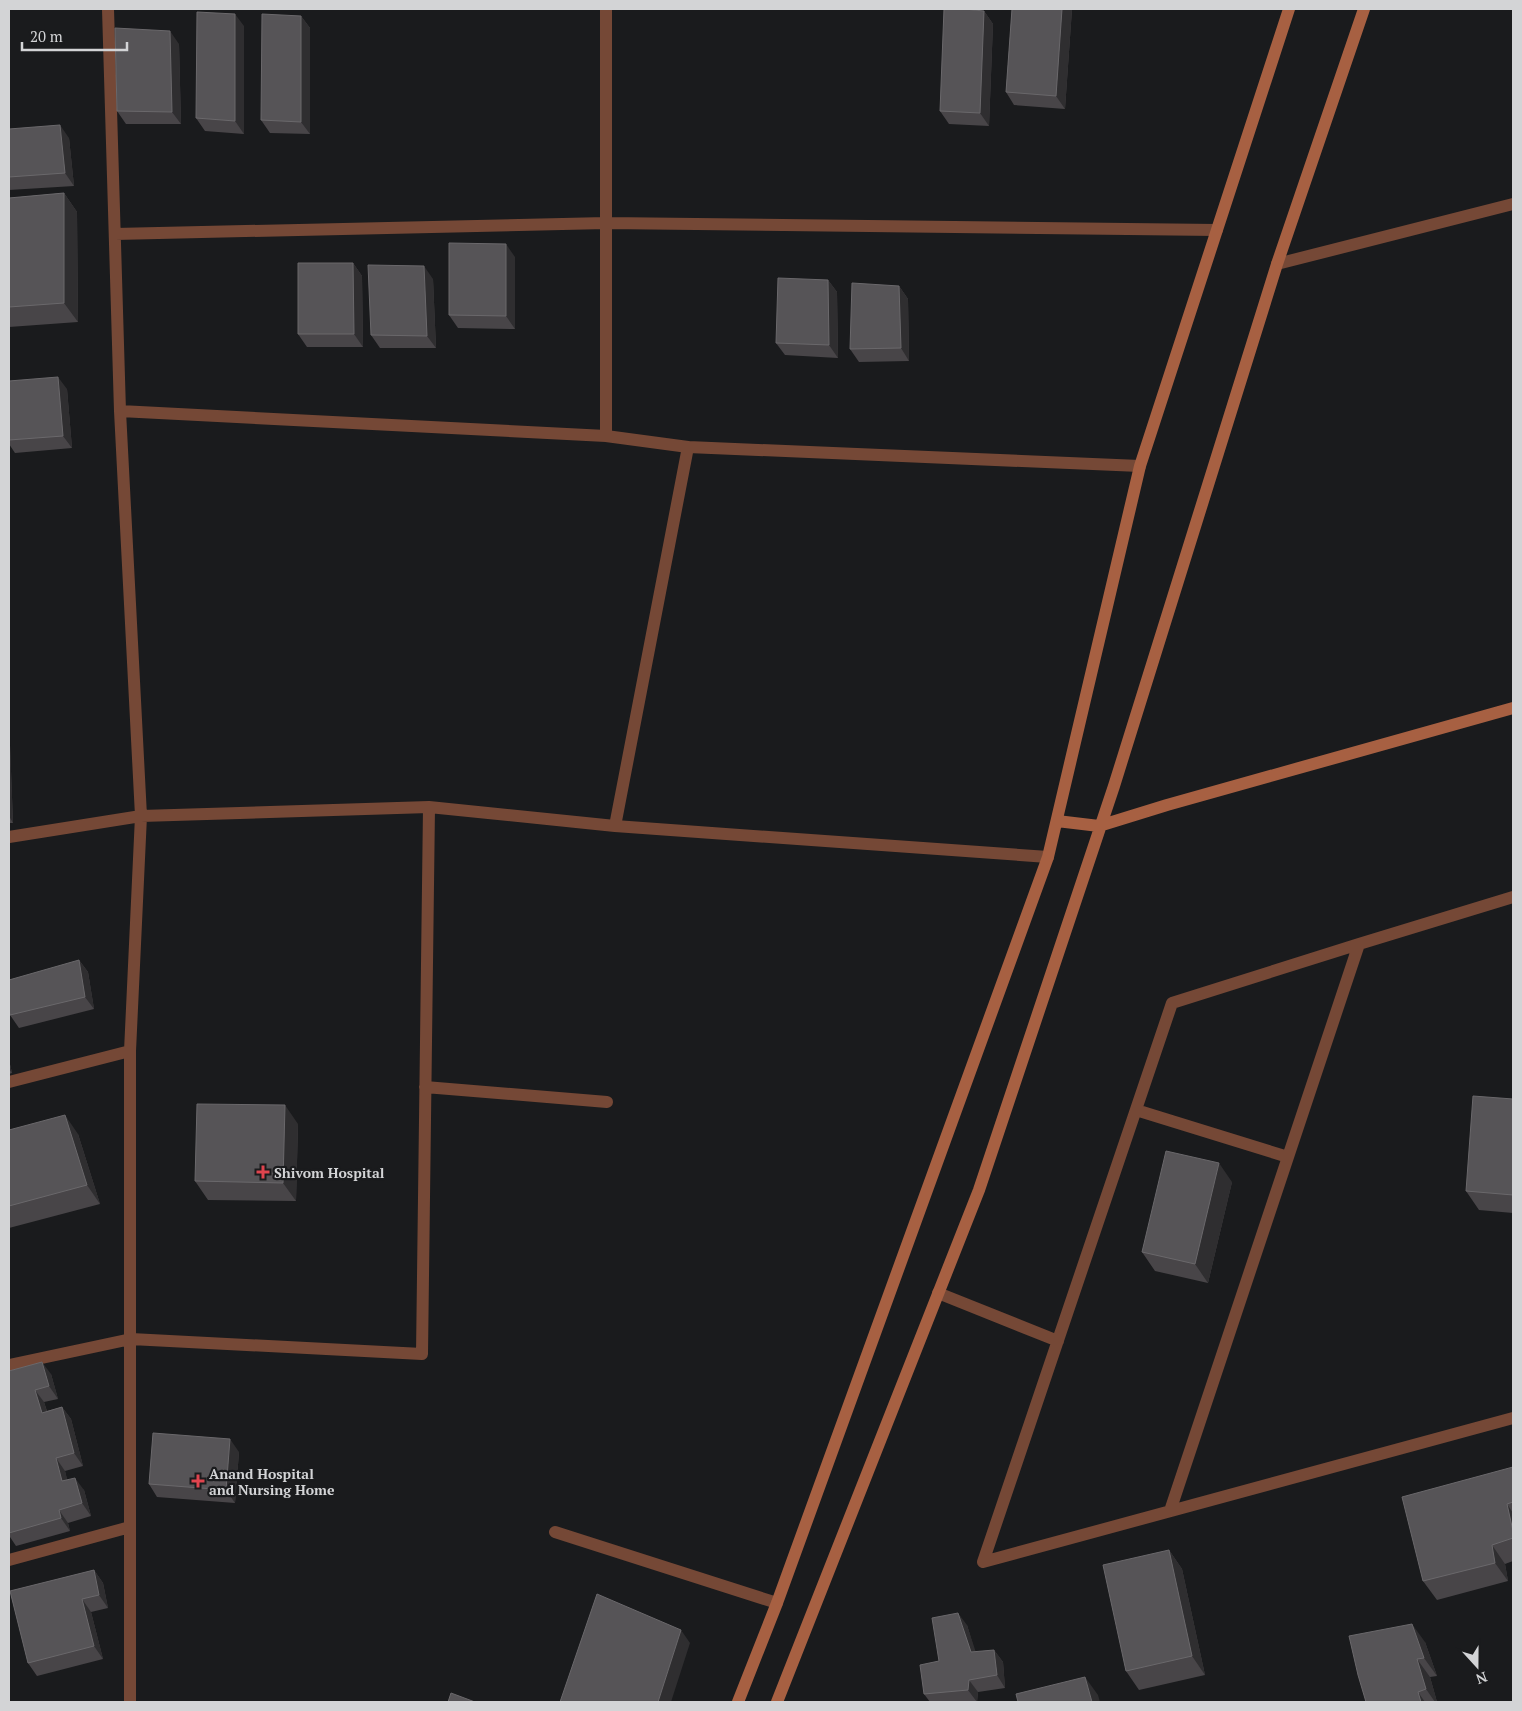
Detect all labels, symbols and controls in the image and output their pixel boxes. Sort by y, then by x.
scale bar [22,20,128,52]
text: 20 m [30,26,63,46]
place label: Shivom Hospital [274,1163,385,1182]
marker: Shivom Hospital [256,1165,270,1179]
place label: Anand Hospital and Nursing Home [209,1464,335,1499]
marker: Anand Hospital and Nursing Home [191,1474,205,1488]
north arrow [1452,1641,1502,1691]
text: N [1473,1668,1490,1690]

